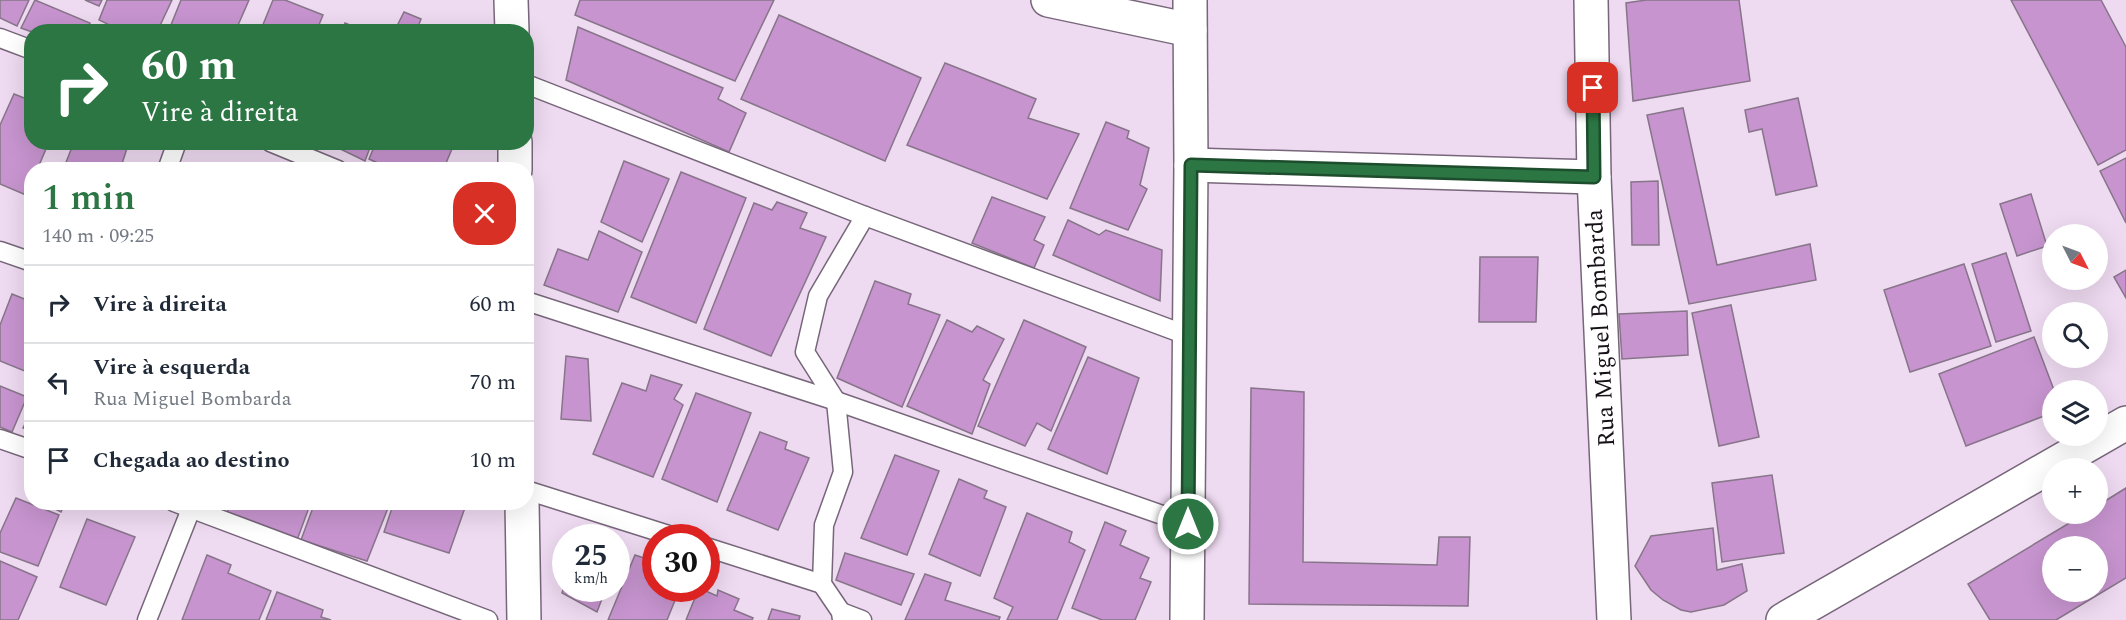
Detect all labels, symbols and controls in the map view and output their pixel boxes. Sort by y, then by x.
text: 60 m [141,35,236,98]
icon: right [42,48,120,126]
pin [1567,62,1618,113]
icon: arrive [1576,71,1609,104]
text: Vire à direita [141,92,298,134]
text: 1 min [42,171,135,226]
button: close [453,182,516,245]
street label: Rua Miguel Bombarda [1577,208,1625,448]
text: 140 m · 09:25 [42,221,154,251]
north arrow [2042,224,2108,290]
map controls [2042,224,2108,602]
icon: right [42,288,75,321]
text: Vire à direita [93,288,227,321]
text: 60 m [470,288,516,321]
button: search [2042,302,2108,368]
text: Vire à esquerda [93,351,250,384]
icon: left [42,366,75,399]
text: 70 m [470,366,516,399]
button: layers [2042,380,2108,446]
text: Rua Miguel Bombarda [93,384,292,414]
icon: arrive [42,444,75,477]
text: Chegada ao destino [93,444,290,477]
text: 10 m [470,444,516,477]
button: + [2042,458,2108,524]
position arrow [1156,492,1220,556]
speed limit sign: 30 [642,524,720,602]
text: 25 [574,533,608,579]
button: − [2042,536,2108,602]
text: km/h [574,567,608,590]

